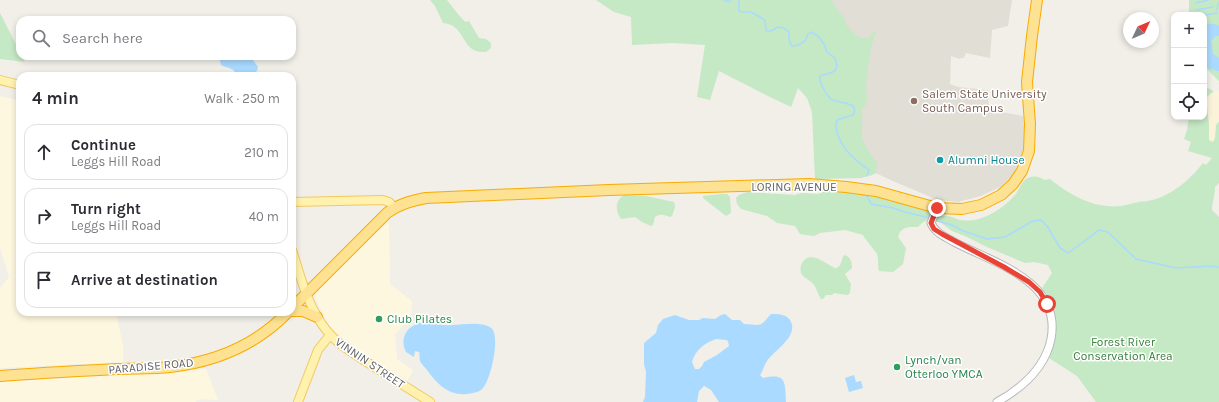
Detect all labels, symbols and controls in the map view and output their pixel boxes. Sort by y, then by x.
north arrow [1123,12,1159,48]
map controls [1171,12,1207,120]
button: + [1171,12,1207,48]
search box [16,16,296,60]
icon: search [30,27,52,49]
text: Search here [62,29,143,47]
button: − [1171,48,1207,84]
button: locate [1171,84,1207,120]
place label: Salem State University South Campus [922,87,1047,115]
text: 4 min [32,88,79,108]
text: Walk · 250 m [204,91,280,106]
marker: Salem State University South Campus [909,96,919,106]
text: Continue [71,136,136,154]
icon: ahead [33,141,55,163]
text: 210 m [244,145,279,160]
place label: Alumni House [948,153,1025,167]
text: Leggs Hill Road [71,154,161,169]
marker: Alumni House [935,155,945,165]
street label: LORING AVENUE [751,180,837,194]
route end [928,199,946,217]
text: Turn right [71,200,141,218]
icon: right [33,205,55,227]
text: 40 m [249,209,279,224]
text: Leggs Hill Road [71,218,161,233]
icon: arrive [33,269,55,291]
text: Arrive at destination [71,271,218,289]
route start [1038,295,1056,313]
place label: Club Pilates [387,312,452,326]
marker: Club Pilates [374,314,384,324]
street label: VINNIN STREET [332,335,408,391]
park label: Forest River Conservation Area [1073,335,1173,363]
place label: Lynch/van Otterloo YMCA [905,353,983,381]
street label: PARADISE ROAD [108,355,194,377]
marker: Lynch/van Otterloo YMCA [892,362,902,372]

